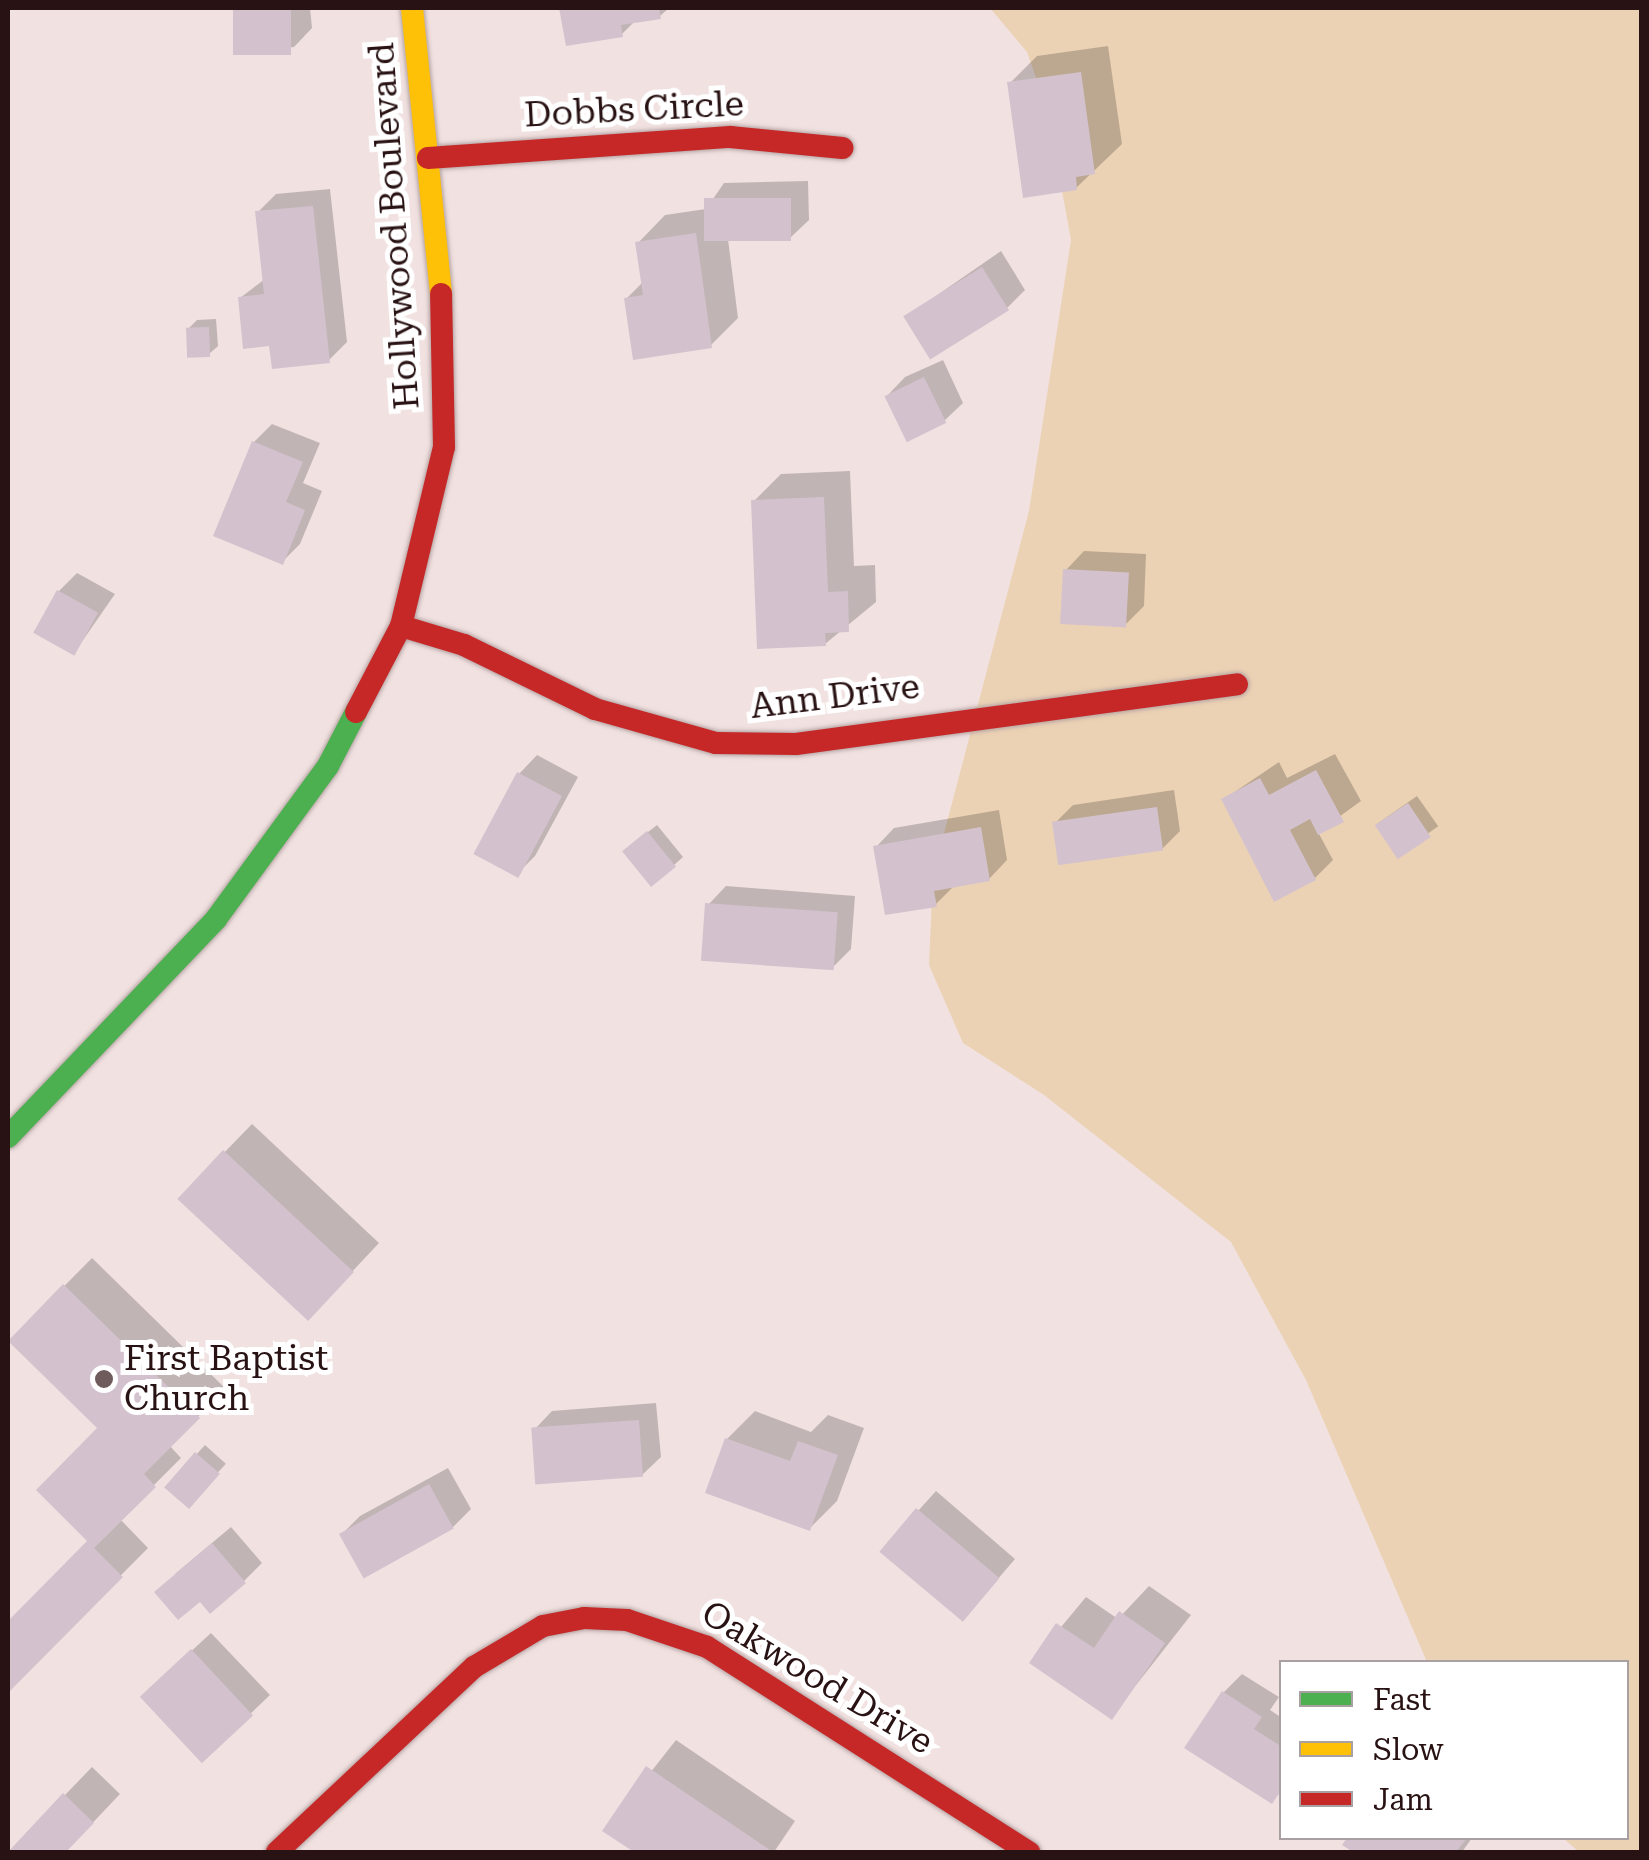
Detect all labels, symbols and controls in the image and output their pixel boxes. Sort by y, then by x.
street label: Hollywood Boulevard [361,41,429,411]
street label: Dobbs Circle [523,83,745,137]
street label: Ann Drive [748,666,922,728]
place label: First Baptist Church [124,1338,328,1420]
marker: First Baptist Church [93,1368,115,1390]
street label: Oakwood Drive [694,1592,940,1764]
legend [1279,1660,1629,1840]
text: Fast [1373,1682,1431,1717]
text: Slow [1373,1732,1444,1767]
text: Jam [1373,1782,1433,1817]

